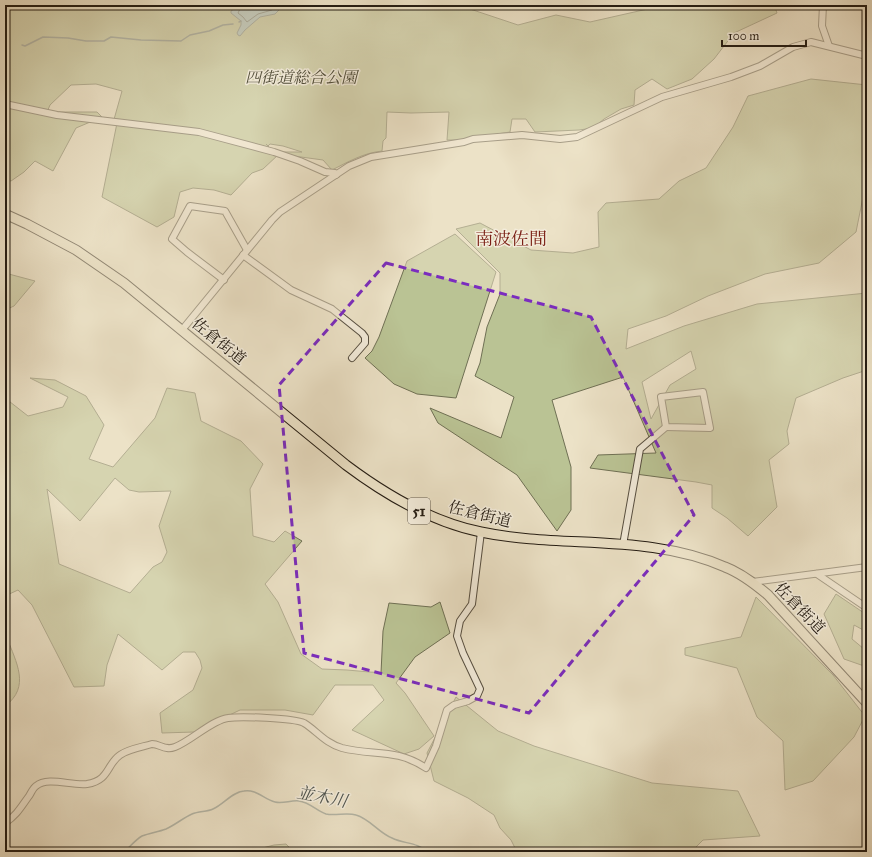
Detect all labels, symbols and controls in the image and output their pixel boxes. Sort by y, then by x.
scale bar [722,22,806,48]
text: 100 m [728,29,759,43]
park label: 四街道総合公園 [245,68,360,87]
district label: 南波佐間 [475,228,547,250]
street label: 佐倉街道 [188,313,250,369]
street label: 佐倉街道 [447,497,513,531]
road number: 51 [408,498,430,524]
street label: 佐倉街道 [771,578,829,638]
water label: 並木川 [295,782,351,813]

